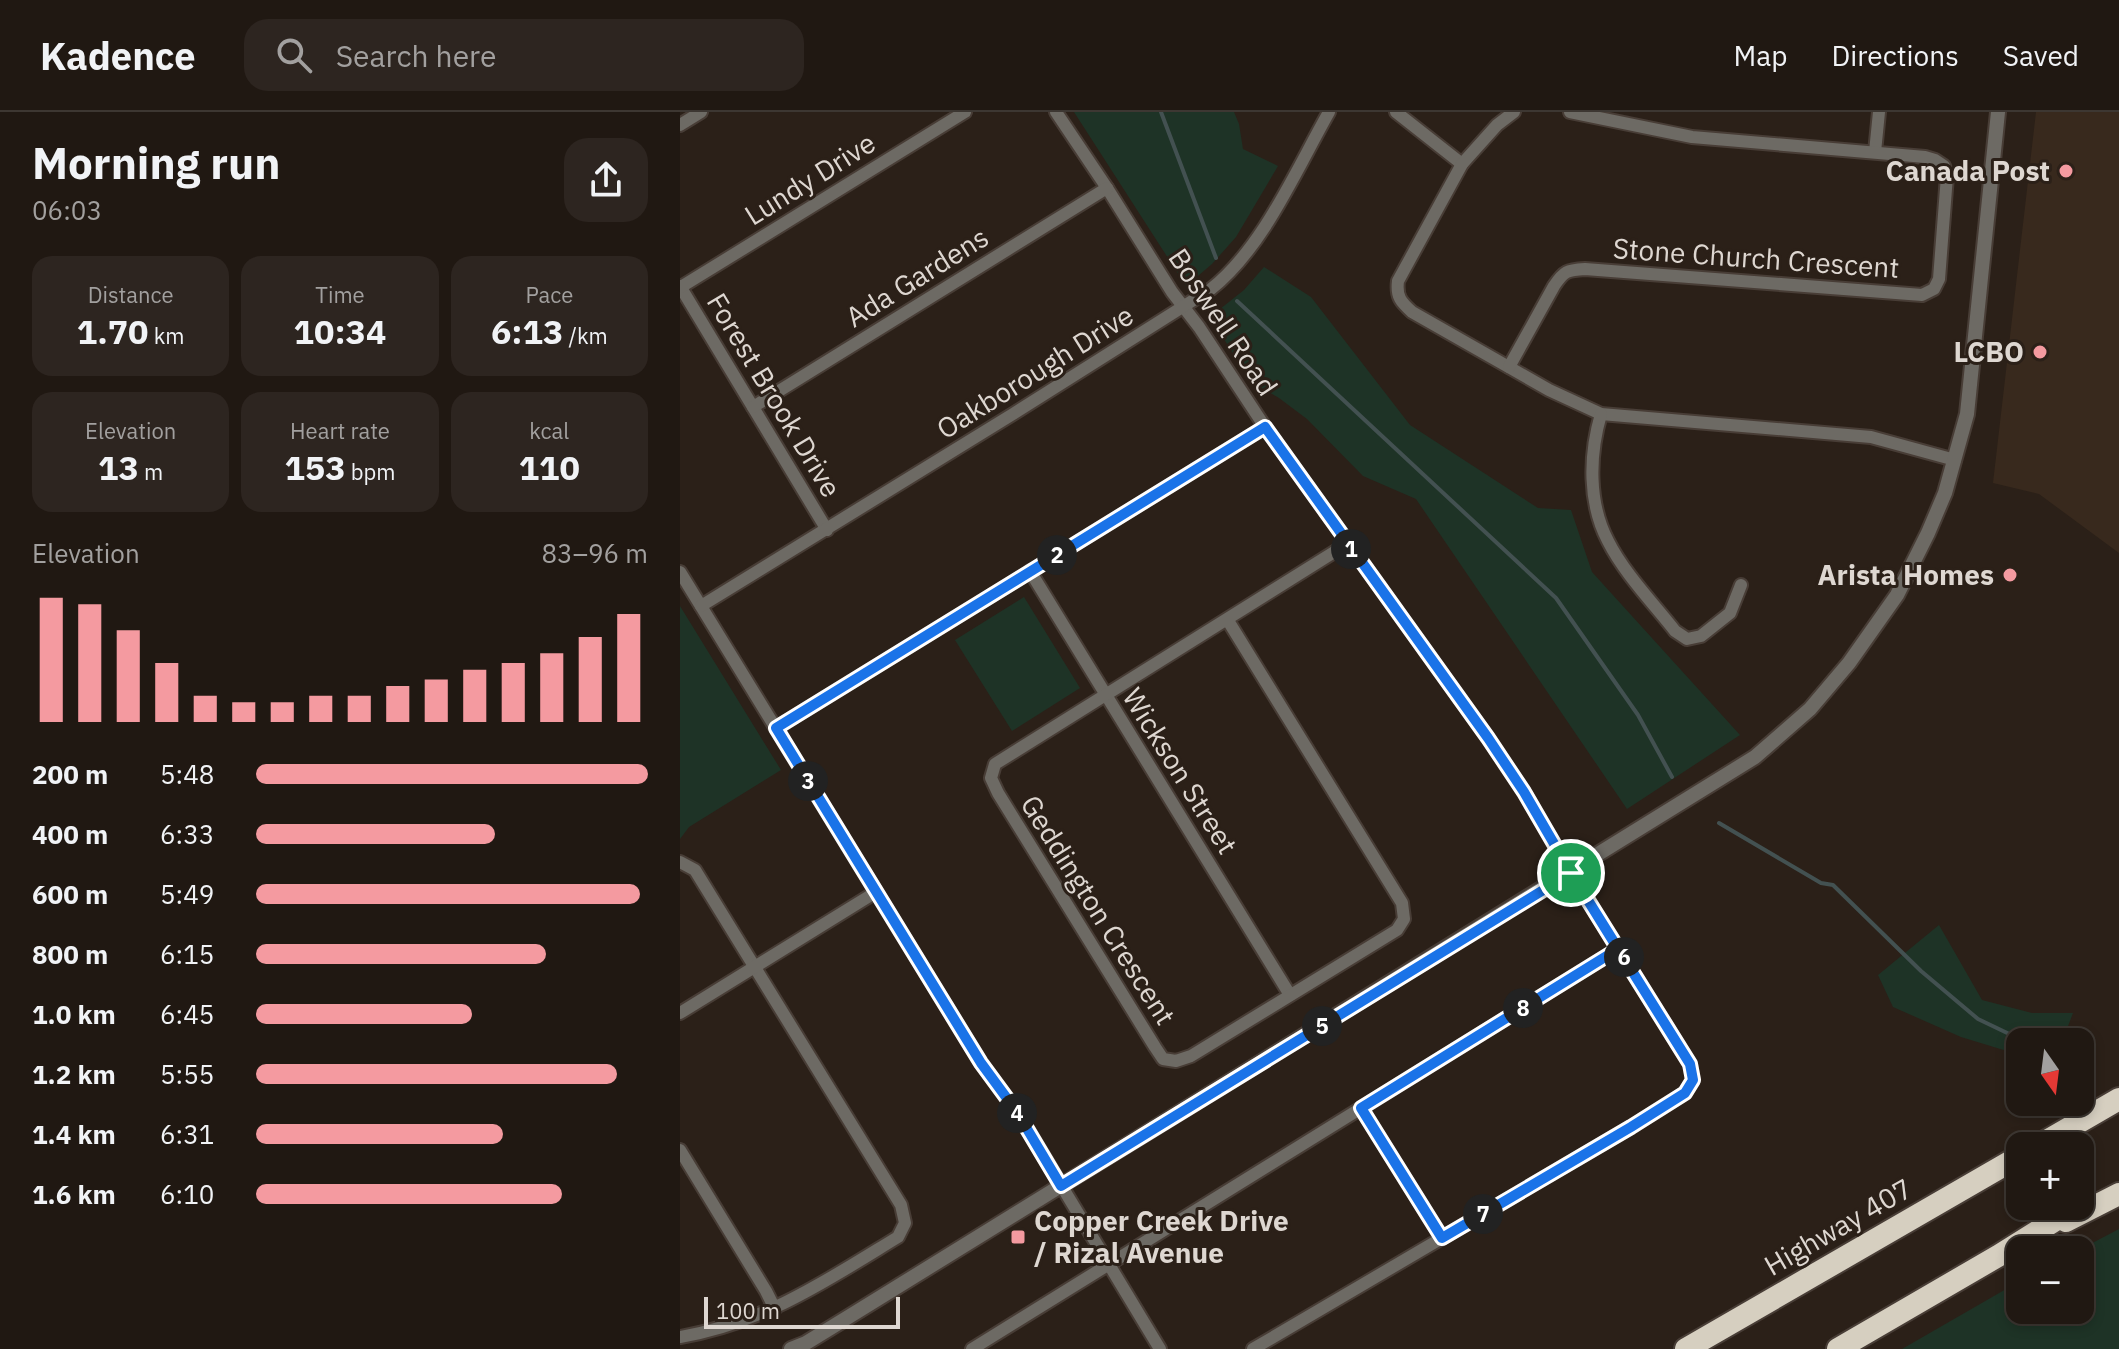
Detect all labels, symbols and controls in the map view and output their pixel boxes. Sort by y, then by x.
search box [244,19,804,91]
text: Kadence [40,31,196,80]
icon: search [272,33,316,77]
text: Search here [336,36,496,75]
text: Map [1733,37,1787,74]
text: Directions [1831,37,1959,74]
text: Saved [2003,37,2079,74]
street label: Lundy Drive [737,124,882,233]
text: Morning run [32,134,281,191]
button: share [564,138,648,222]
place label: Canada Post [1885,152,2050,189]
marker: Canada Post [2057,162,2075,180]
text: 06:03 [32,193,102,227]
street label: Ada Gardens [838,218,995,335]
street label: Stone Church Crescent [1612,229,1900,286]
street label: Boswell Road [1160,241,1286,403]
text: Distance [88,280,174,309]
text: Time [315,280,365,309]
text: Pace [525,280,573,309]
street label: Forest Brook Drive [699,286,850,504]
street label: Oakborough Drive [929,296,1140,447]
text: 1.70 [77,309,149,353]
text: 10:34 [294,309,386,353]
text: 6:13 [491,309,563,353]
text: km [149,321,185,350]
text: /km [563,321,608,350]
place label: LCBO [1953,333,2024,370]
marker: LCBO [2031,343,2049,361]
text: Elevation [85,416,176,445]
text: Heart rate [290,416,390,445]
text: kcal [529,416,569,445]
text: 13 [98,445,139,489]
text: 153 [284,445,346,489]
text: 110 [519,445,580,489]
text: m [139,457,163,486]
text: bpm [346,457,396,486]
pin: 1 [1331,529,1371,569]
text: 1 [1344,534,1358,563]
pin: 2 [1037,535,1077,575]
text: Elevation [32,536,140,570]
text: 83–96 m [541,536,648,570]
text: 2 [1050,540,1064,569]
place label: Arista Homes [1817,556,1994,593]
marker: Arista Homes [2001,566,2019,584]
street label: Wickson Street [1115,681,1246,861]
text: 200 m [32,757,108,791]
text: 5:48 [160,757,214,791]
pin: 3 [788,761,828,801]
text: 3 [801,766,815,795]
street label: Geddington Crescent [1013,788,1184,1032]
text: 400 m [32,817,108,851]
text: 6:33 [160,817,214,851]
pin [1537,839,1605,907]
icon: arrive [1549,851,1593,895]
text: 600 m [32,877,108,911]
text: 5:49 [160,877,214,911]
text: 800 m [32,937,108,971]
text: 6:15 [160,937,214,971]
pin: 6 [1604,937,1644,977]
text: 6 [1617,942,1631,971]
pin: 8 [1503,988,1543,1028]
text: 8 [1516,993,1530,1022]
text: 1.0 km [32,997,116,1031]
text: 6:45 [160,997,214,1031]
pin: 5 [1302,1006,1342,1046]
text: 5 [1315,1011,1329,1040]
north arrow [2006,1028,2094,1116]
map controls [2006,1028,2094,1324]
text: 1.2 km [32,1057,116,1091]
text: 5:55 [160,1057,214,1091]
pin: 4 [997,1093,1037,1133]
text: 4 [1010,1098,1024,1127]
text: 1.4 km [32,1117,116,1151]
text: 6:31 [160,1117,214,1151]
button: + [2006,1132,2094,1220]
street label: Highway 407 [1757,1169,1918,1284]
text: 1.6 km [32,1177,116,1211]
text: 6:10 [160,1177,214,1211]
pin: 7 [1463,1194,1503,1234]
text: 7 [1476,1199,1490,1228]
place label: Copper Creek Drive / Rizal Avenue [1034,1202,1289,1271]
marker: Copper Creek Drive / Rizal Avenue [1009,1228,1027,1246]
button: − [2006,1236,2094,1324]
scale bar [704,1293,900,1329]
text: 100 m [716,1296,780,1325]

